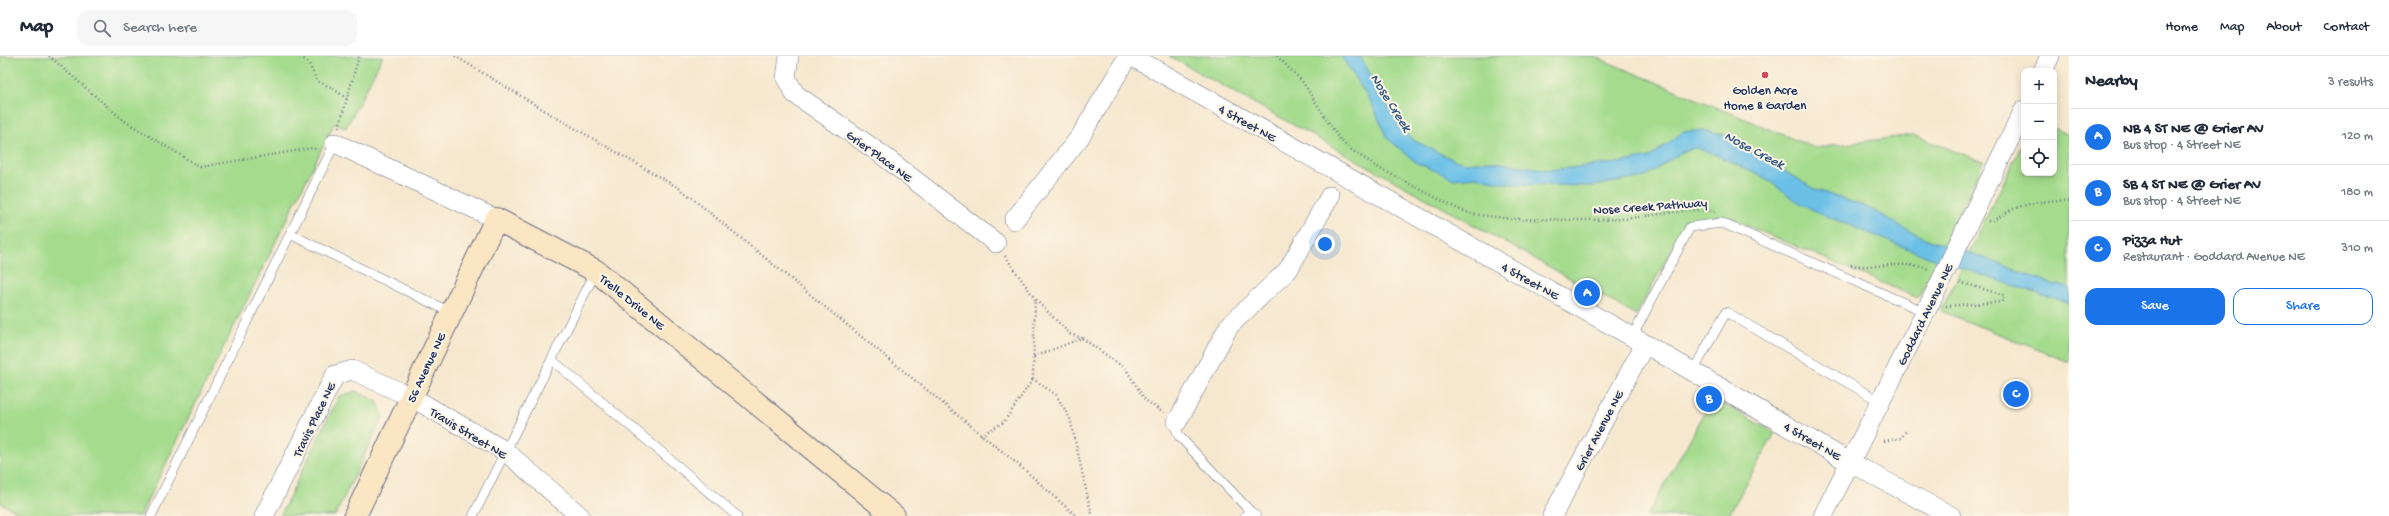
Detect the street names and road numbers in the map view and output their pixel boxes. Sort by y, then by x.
street label: 4 Street NE [1215,102,1279,147]
street label: Grier Place NE [843,128,915,187]
street label: Nose Creek Pathway [1593,196,1708,219]
street label: 4 Street NE [1498,260,1562,305]
street label: Goddard Avenue NE [1895,261,1958,368]
street label: Trelle Drive NE [595,271,668,334]
street label: 56 Avenue NE [405,330,450,405]
street label: Travis Place NE [290,379,340,461]
street label: Grier Avenue NE [1573,388,1628,474]
street label: Travis Street NE [425,405,510,464]
street label: 4 Street NE [1780,420,1844,465]

